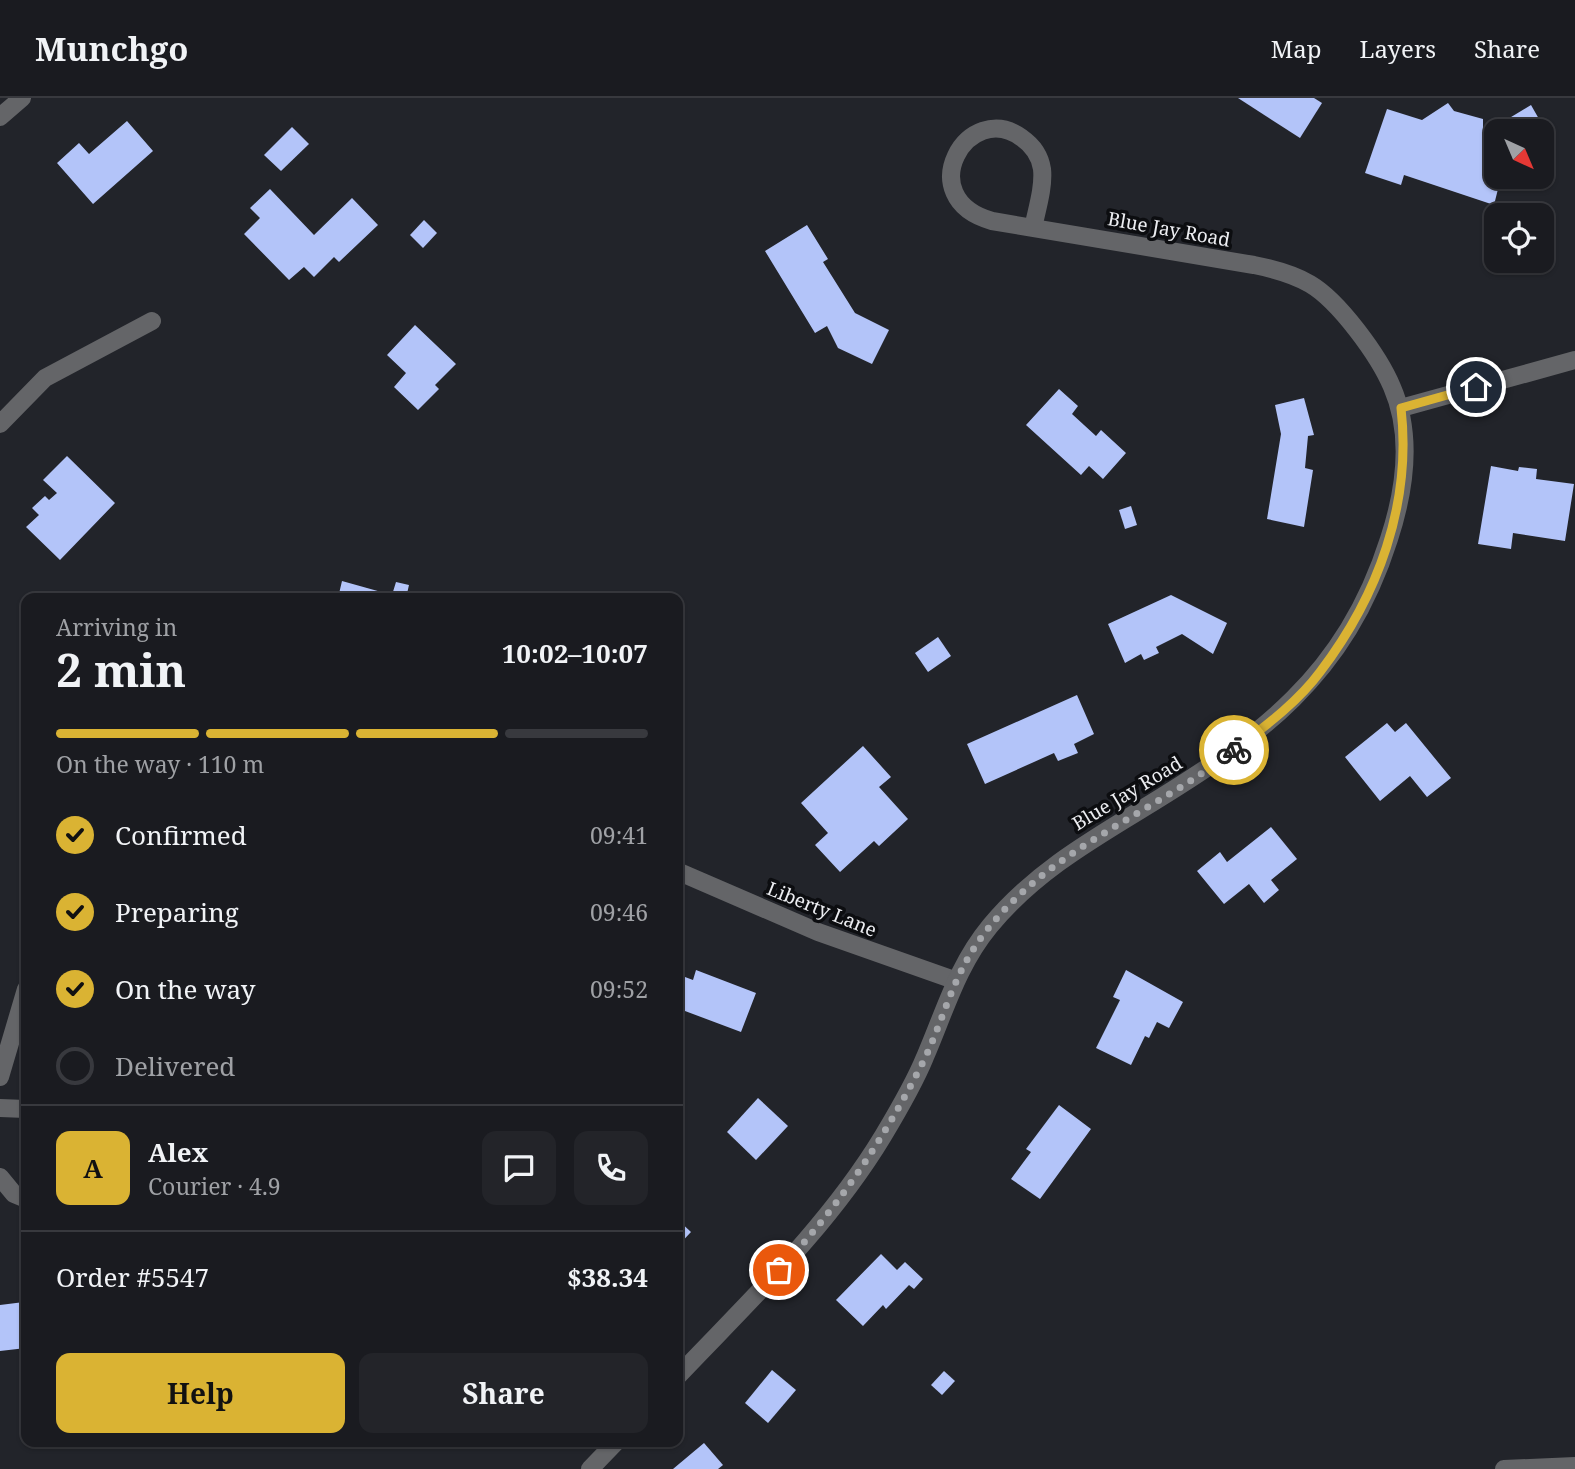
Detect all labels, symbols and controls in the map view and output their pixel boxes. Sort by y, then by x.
text: Munchgo [35,26,189,71]
text: Map [1271,32,1322,65]
text: Layers [1360,32,1436,65]
text: Share [1474,32,1540,65]
north arrow [1484,119,1554,189]
map controls [1484,119,1554,273]
button: locate [1484,203,1554,273]
street label: Blue Jay Road [1106,205,1233,253]
pin [1446,357,1506,417]
icon: home [1457,368,1495,406]
text: Arriving in [56,611,177,643]
text: 10:02–10:07 [502,635,648,671]
text: 2 min [56,638,186,700]
courier [1199,715,1269,785]
icon: bike [1215,731,1253,769]
text: On the way · 110 m [56,748,264,780]
street label: Blue Jay Road [1067,750,1187,836]
icon: check [56,816,94,854]
text: Confirmed [115,817,247,853]
text: 09:41 [590,819,648,851]
street label: Liberty Lane [763,875,881,943]
icon: check [56,893,94,931]
text: Preparing [115,894,239,930]
text: 09:46 [590,896,648,928]
icon: check [56,970,94,1008]
text: On the way [115,971,255,1007]
text: 09:52 [590,973,648,1005]
text: Delivered [115,1048,235,1084]
button: chat [482,1131,556,1205]
button: phone [574,1131,648,1205]
text: Alex [148,1134,208,1170]
text: A [83,1150,103,1186]
text: Courier · 4.9 [148,1170,281,1202]
pin [749,1240,809,1300]
icon: bag [760,1251,798,1289]
text: Order #5547 [56,1259,209,1295]
text: $38.34 [567,1259,648,1295]
button: Help [56,1353,345,1433]
button: Share [359,1353,648,1433]

